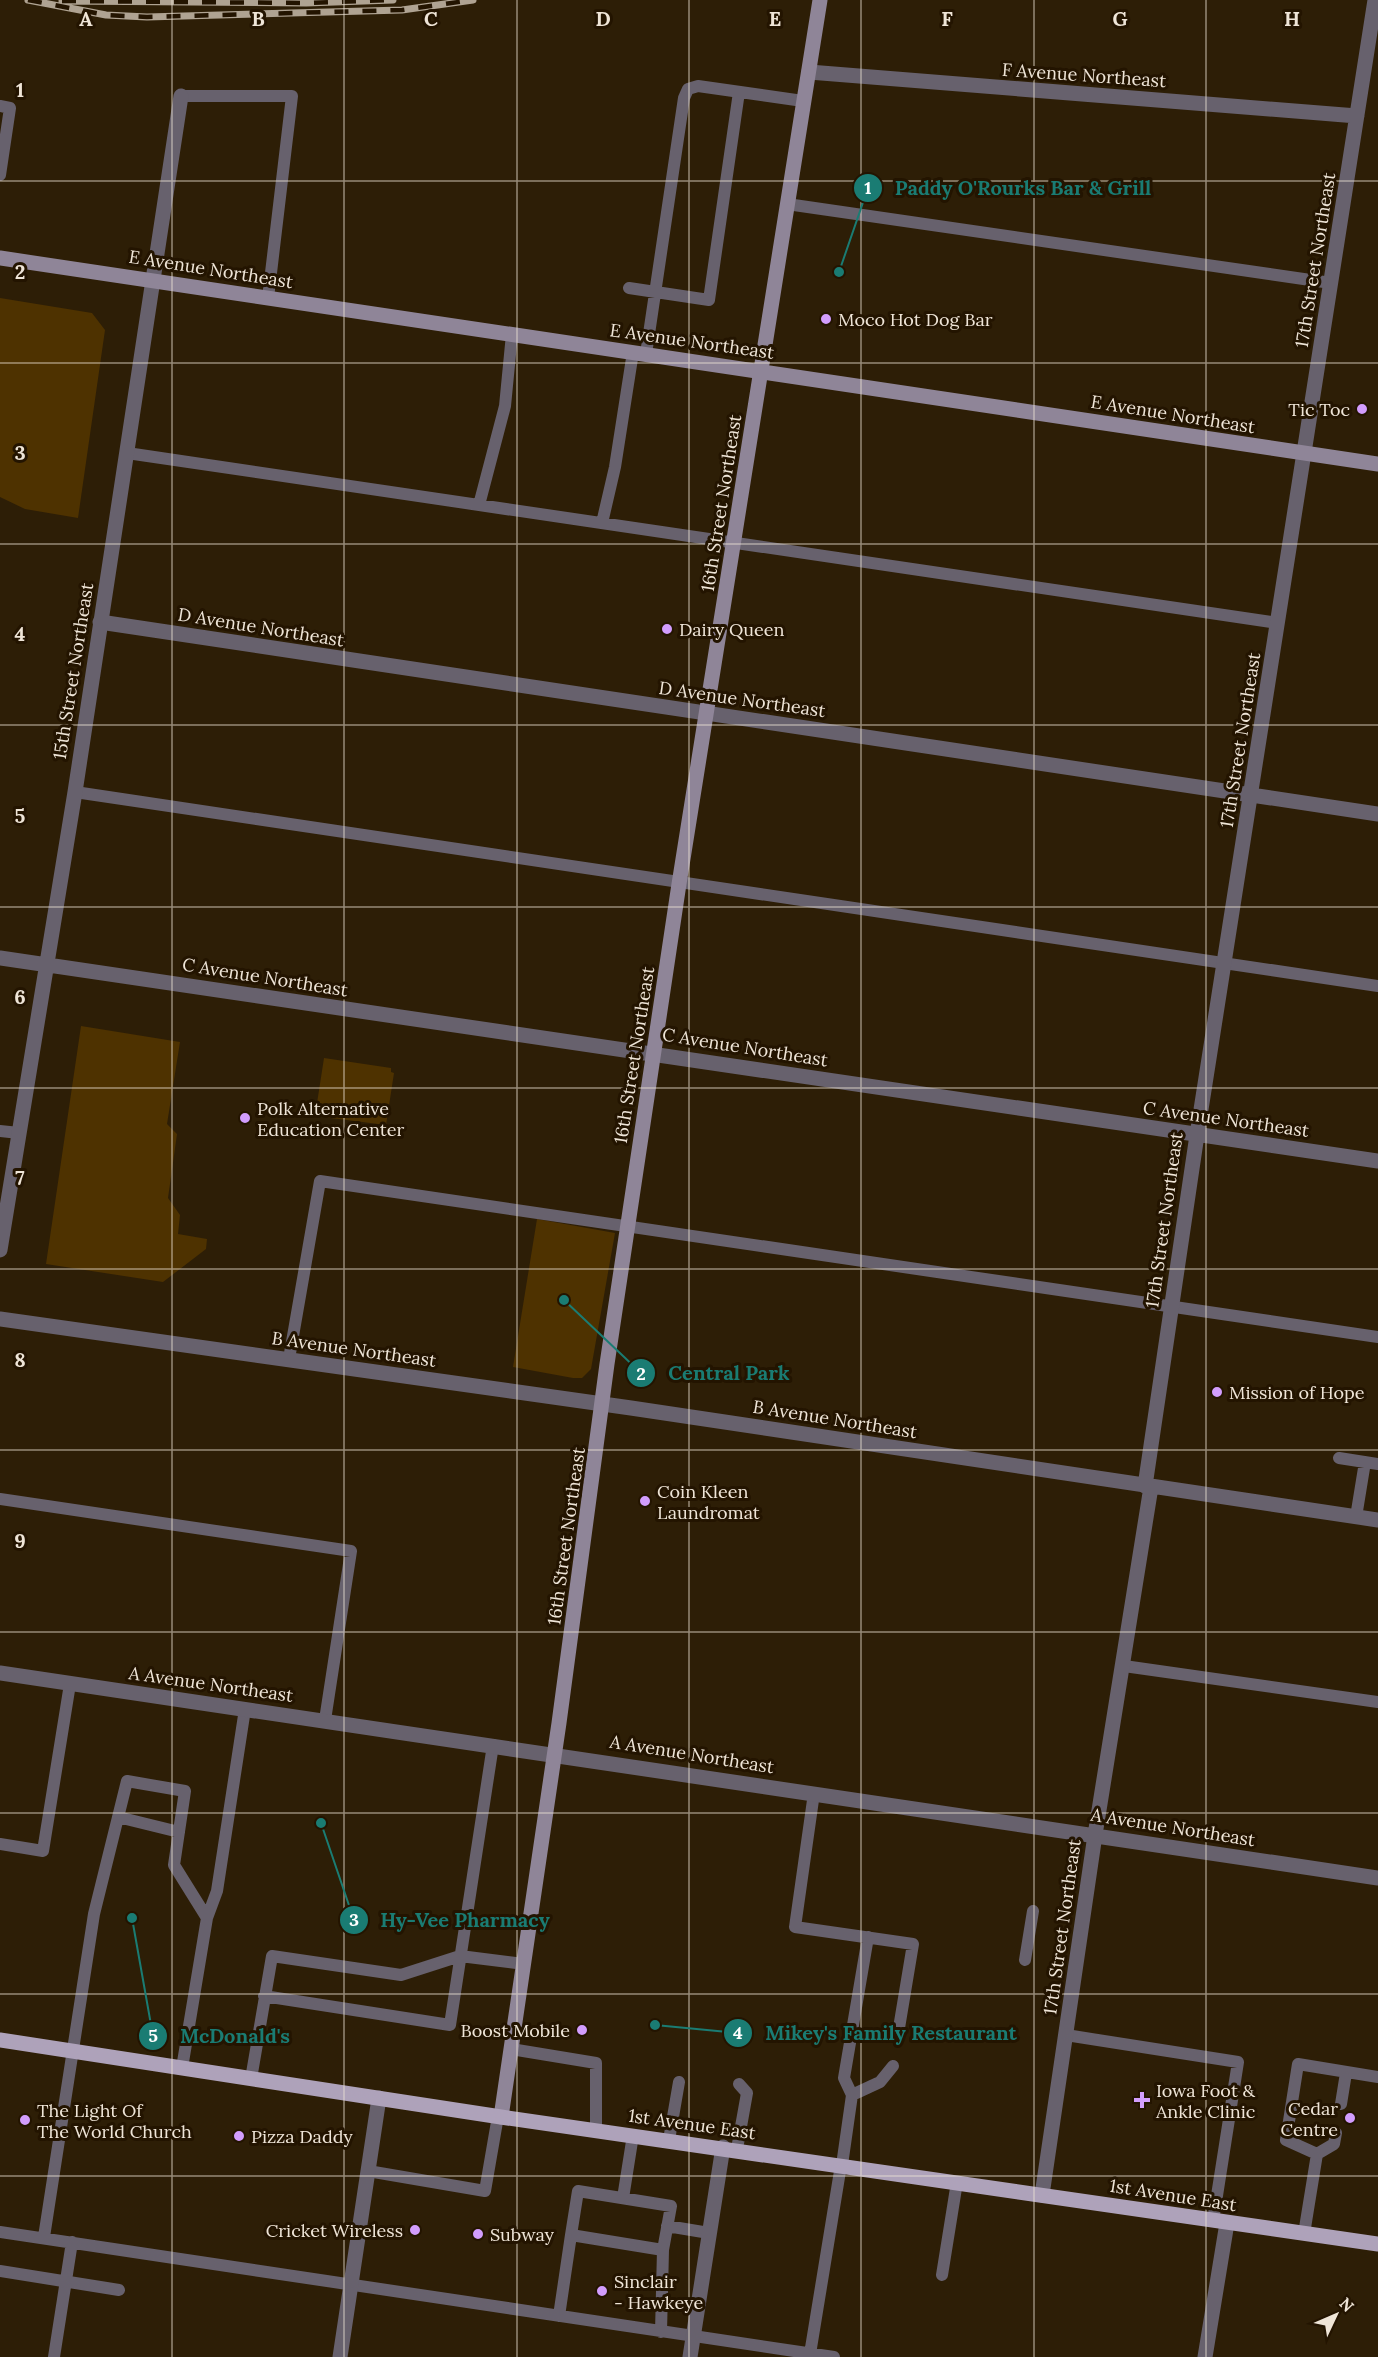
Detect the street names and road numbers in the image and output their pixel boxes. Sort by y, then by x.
street label: F Avenue Northeast [1001,58,1167,92]
street label: 17th Street Northeast [1290,171,1340,349]
street label: E Avenue Northeast [127,245,295,293]
street label: E Avenue Northeast [608,318,776,364]
street label: E Avenue Northeast [1089,390,1257,438]
street label: 16th Street Northeast [696,413,746,593]
street label: 15th Street Northeast [48,581,98,761]
street label: D Avenue Northeast [176,602,346,652]
street label: 17th Street Northeast [1215,651,1265,829]
street label: D Avenue Northeast [657,676,827,722]
street label: C Avenue Northeast [181,953,349,1001]
street label: 16th Street Northeast [609,965,659,1145]
street label: C Avenue Northeast [661,1023,829,1071]
street label: C Avenue Northeast [1142,1096,1310,1142]
street label: 17th Street Northeast [1140,1131,1188,1309]
street label: B Avenue Northeast [270,1326,438,1372]
street label: B Avenue Northeast [751,1395,919,1443]
street label: 16th Street Northeast [542,1446,590,1626]
street label: A Avenue Northeast [126,1661,295,1707]
street label: A Avenue Northeast [607,1730,776,1778]
street label: A Avenue Northeast [1088,1803,1257,1851]
street label: 17th Street Northeast [1038,1838,1086,2016]
street label: 1st Avenue East [627,2104,757,2144]
street label: 1st Avenue East [1108,2174,1238,2216]

